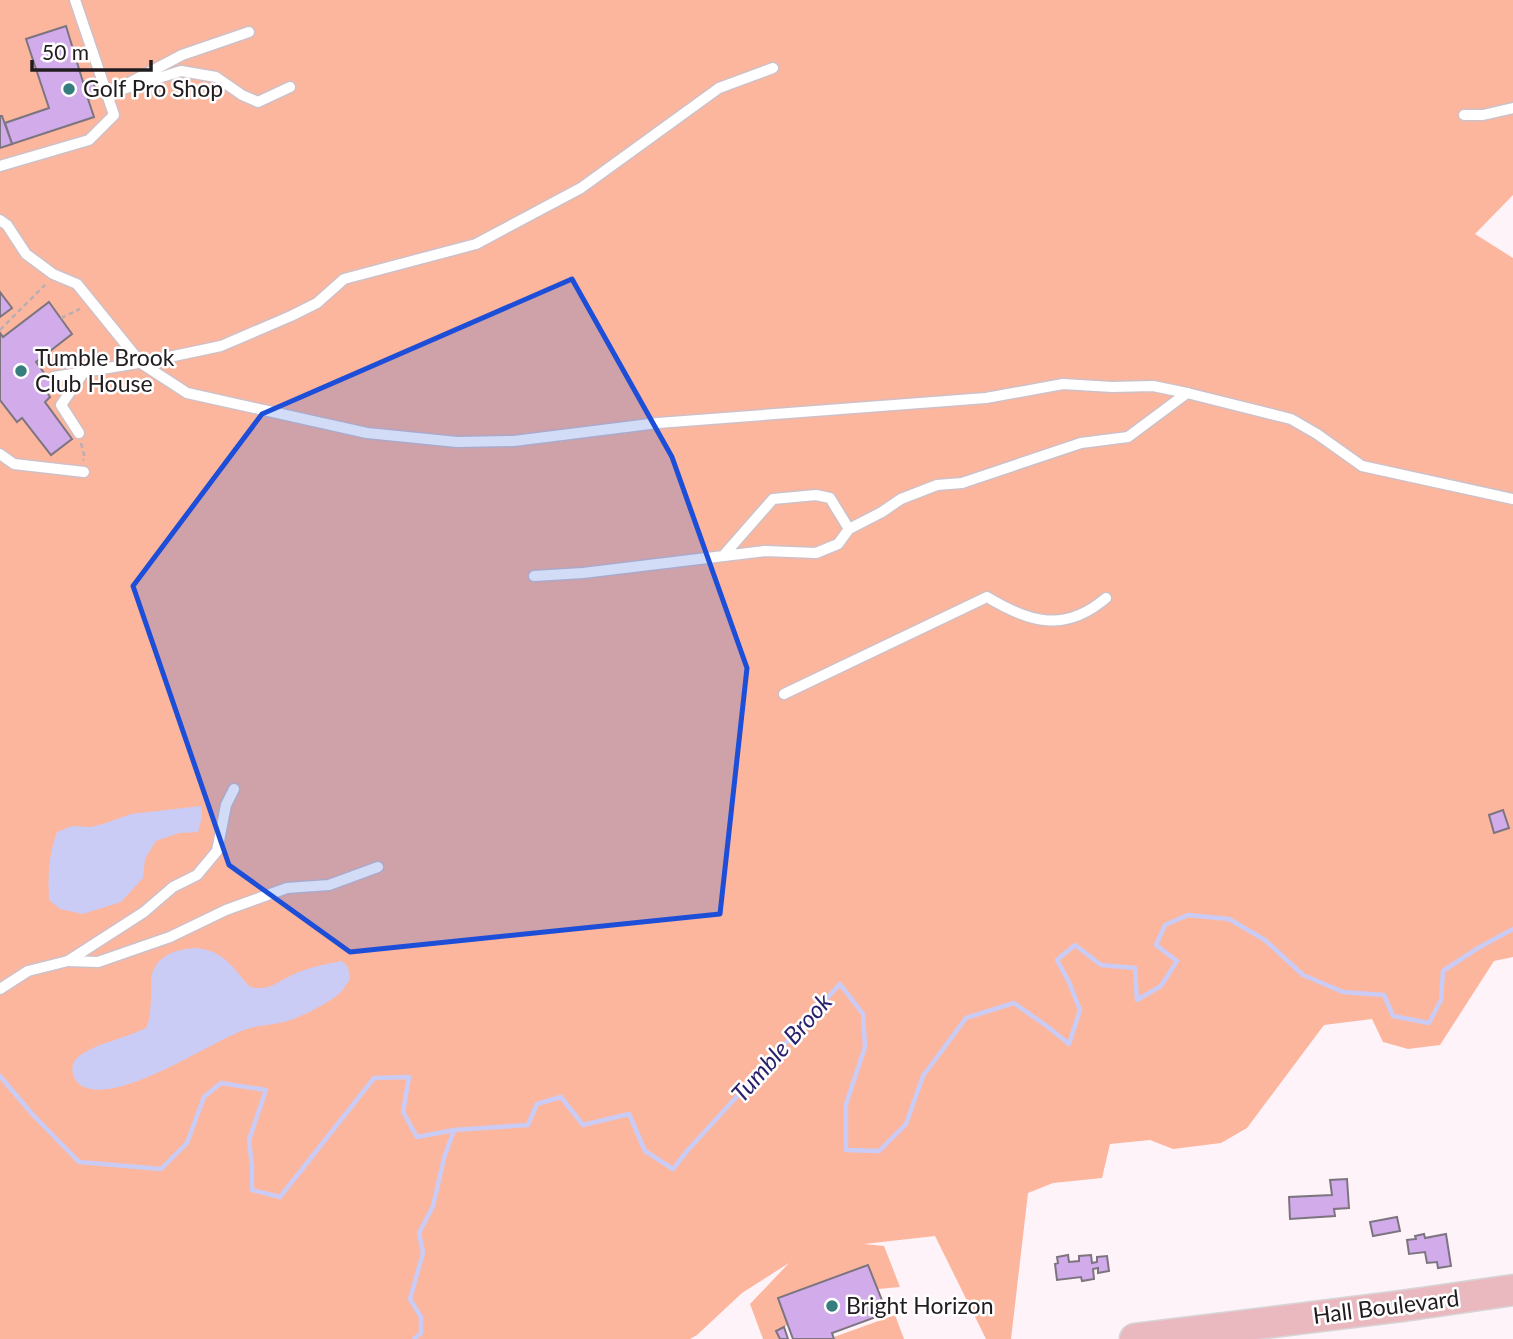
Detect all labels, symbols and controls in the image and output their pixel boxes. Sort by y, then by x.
scale bar [32,28,150,72]
text: 50 m [42,39,89,64]
place label: Golf Pro Shop [83,74,223,102]
marker: Golf Pro Shop [61,81,77,97]
place label: Tumble Brook Club House [35,343,175,397]
marker: Tumble Brook Club House [13,363,29,379]
water label: Tumble Brook [725,986,838,1107]
street label: Hall Boulevard [1311,1283,1461,1329]
place label: Bright Horizon [846,1291,993,1319]
marker: Bright Horizon [824,1298,840,1314]

